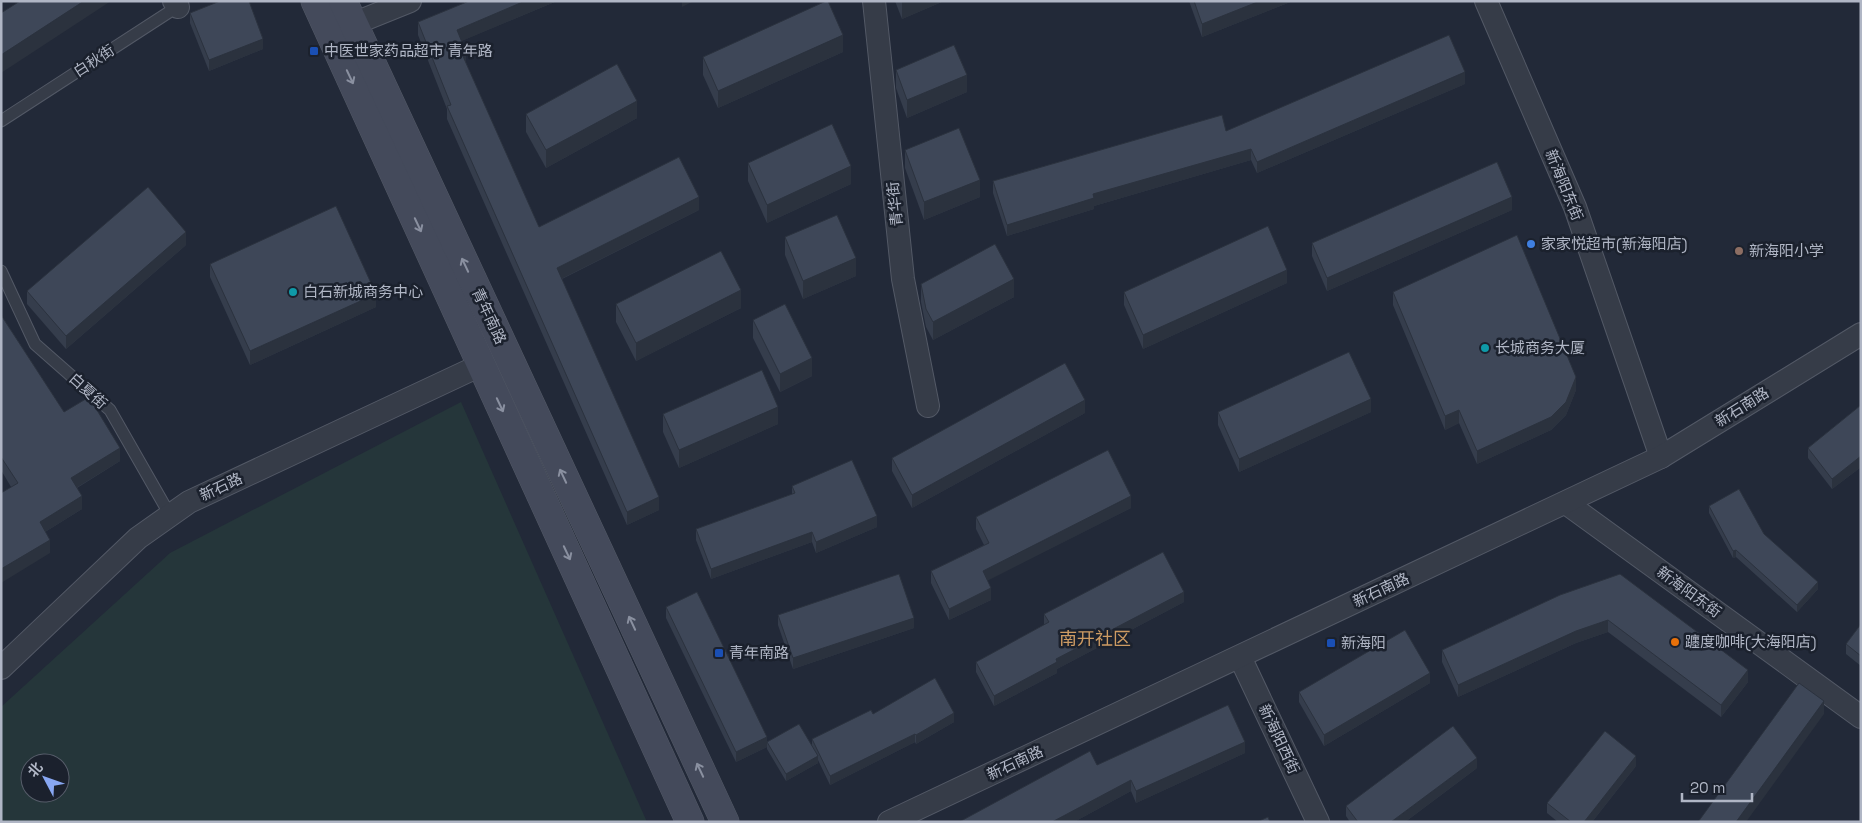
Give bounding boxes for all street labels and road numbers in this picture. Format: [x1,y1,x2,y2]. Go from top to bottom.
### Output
street label: 白秋街 [70,40,118,81]
street label: 新海阳东街 [1542,146,1587,223]
street label: 青华街 [883,181,906,227]
street label: 青年南路 [468,285,511,347]
street label: 白夏街 [65,369,111,413]
street label: 新石南路 [1711,383,1772,431]
street label: 新石路 [196,468,245,505]
street label: 新海阳东街 [1653,562,1725,621]
street label: 新石南路 [1350,568,1412,611]
street label: 新海阳西街 [1255,701,1304,777]
street label: 新石南路 [984,741,1046,784]

